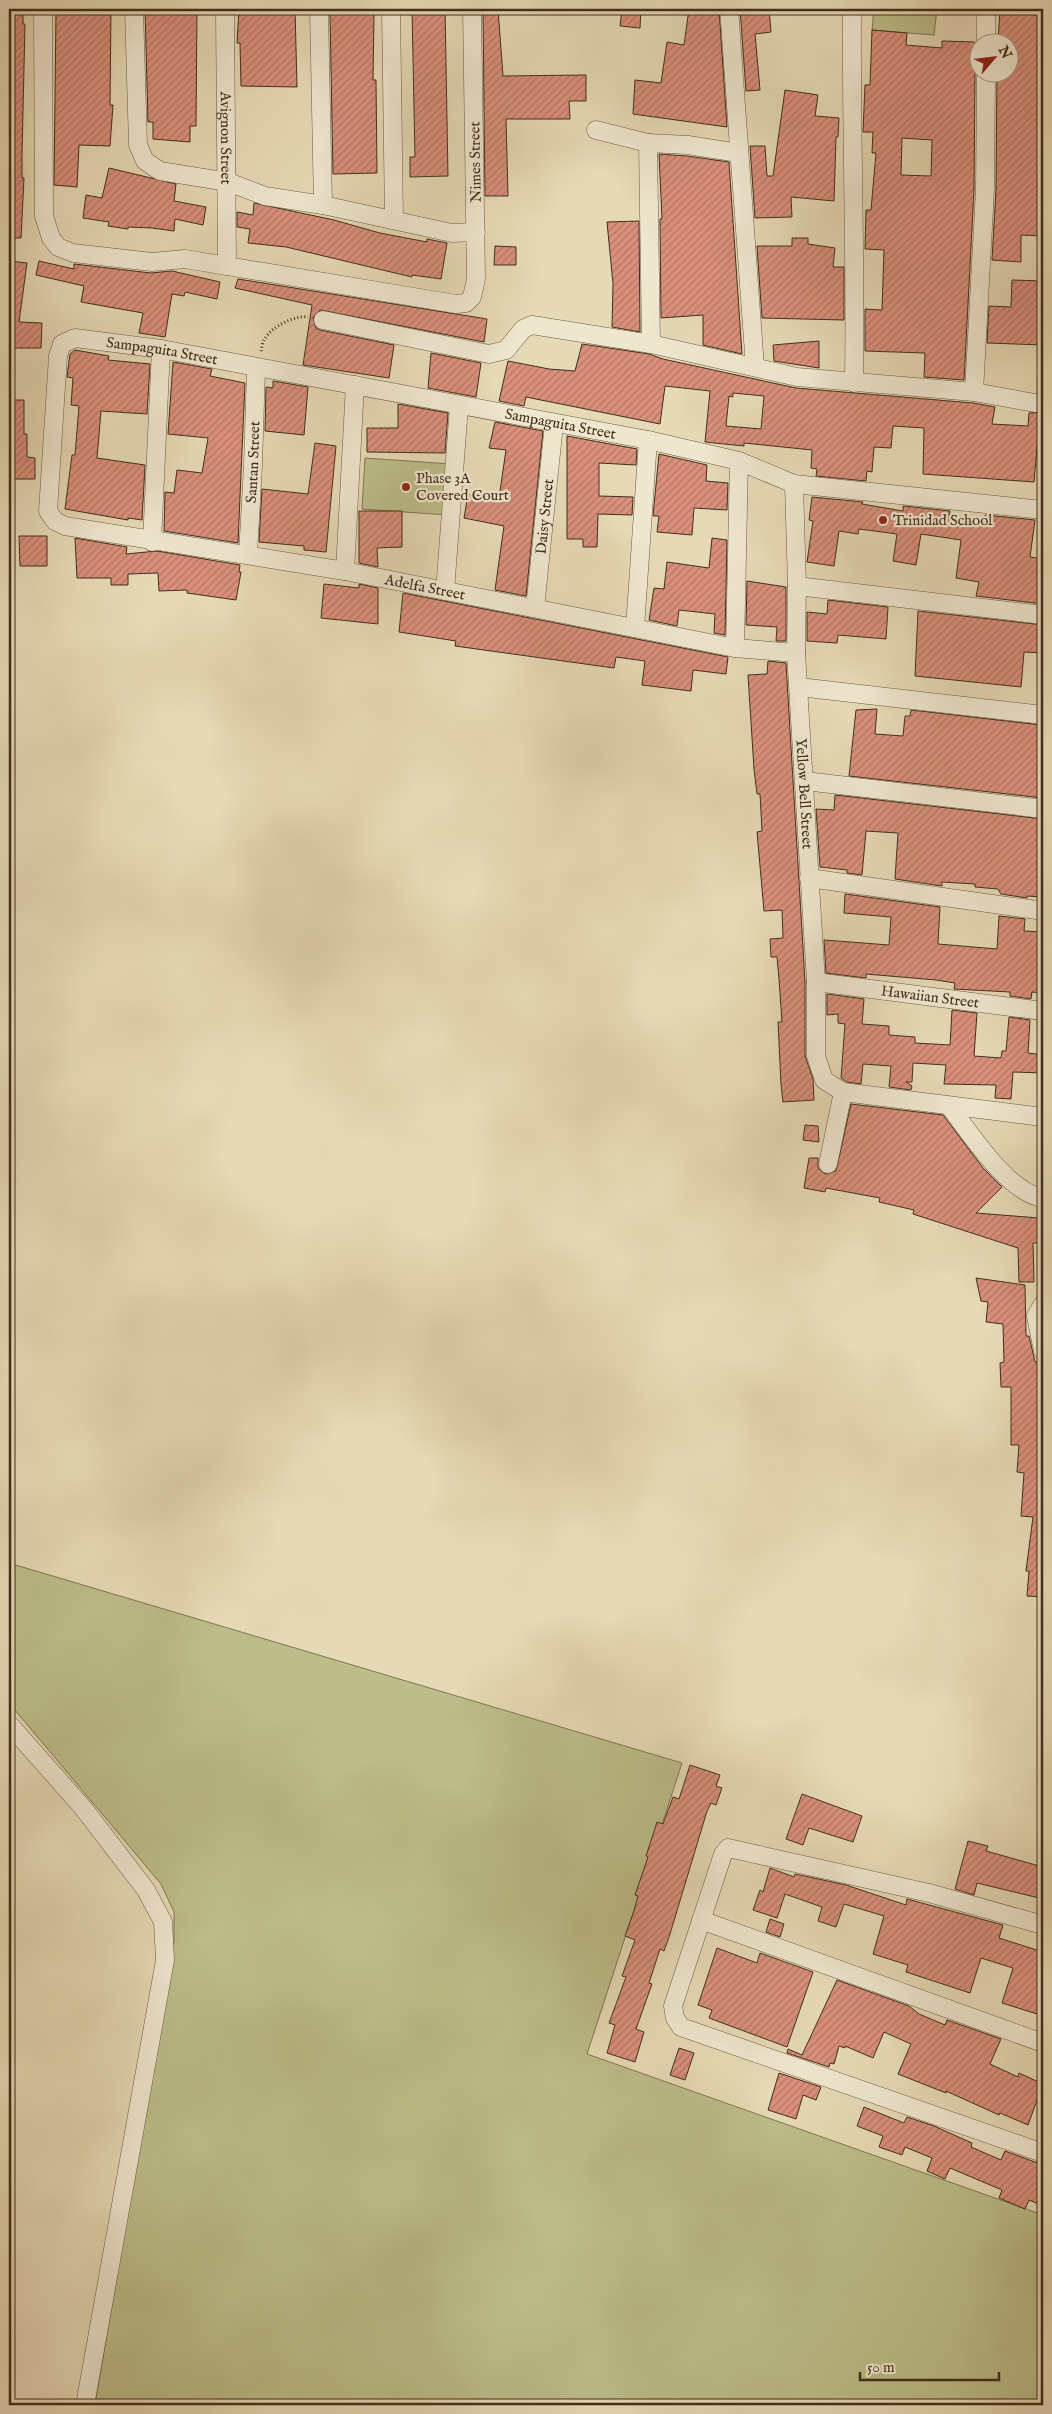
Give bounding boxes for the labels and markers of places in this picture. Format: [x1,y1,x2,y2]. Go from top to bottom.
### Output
place label: Phase 3A Covered Court [416,469,509,505]
marker: Phase 3A Covered Court [400,481,412,493]
place label: Trinidad School [893,511,993,530]
marker: Trinidad School [877,514,889,526]

